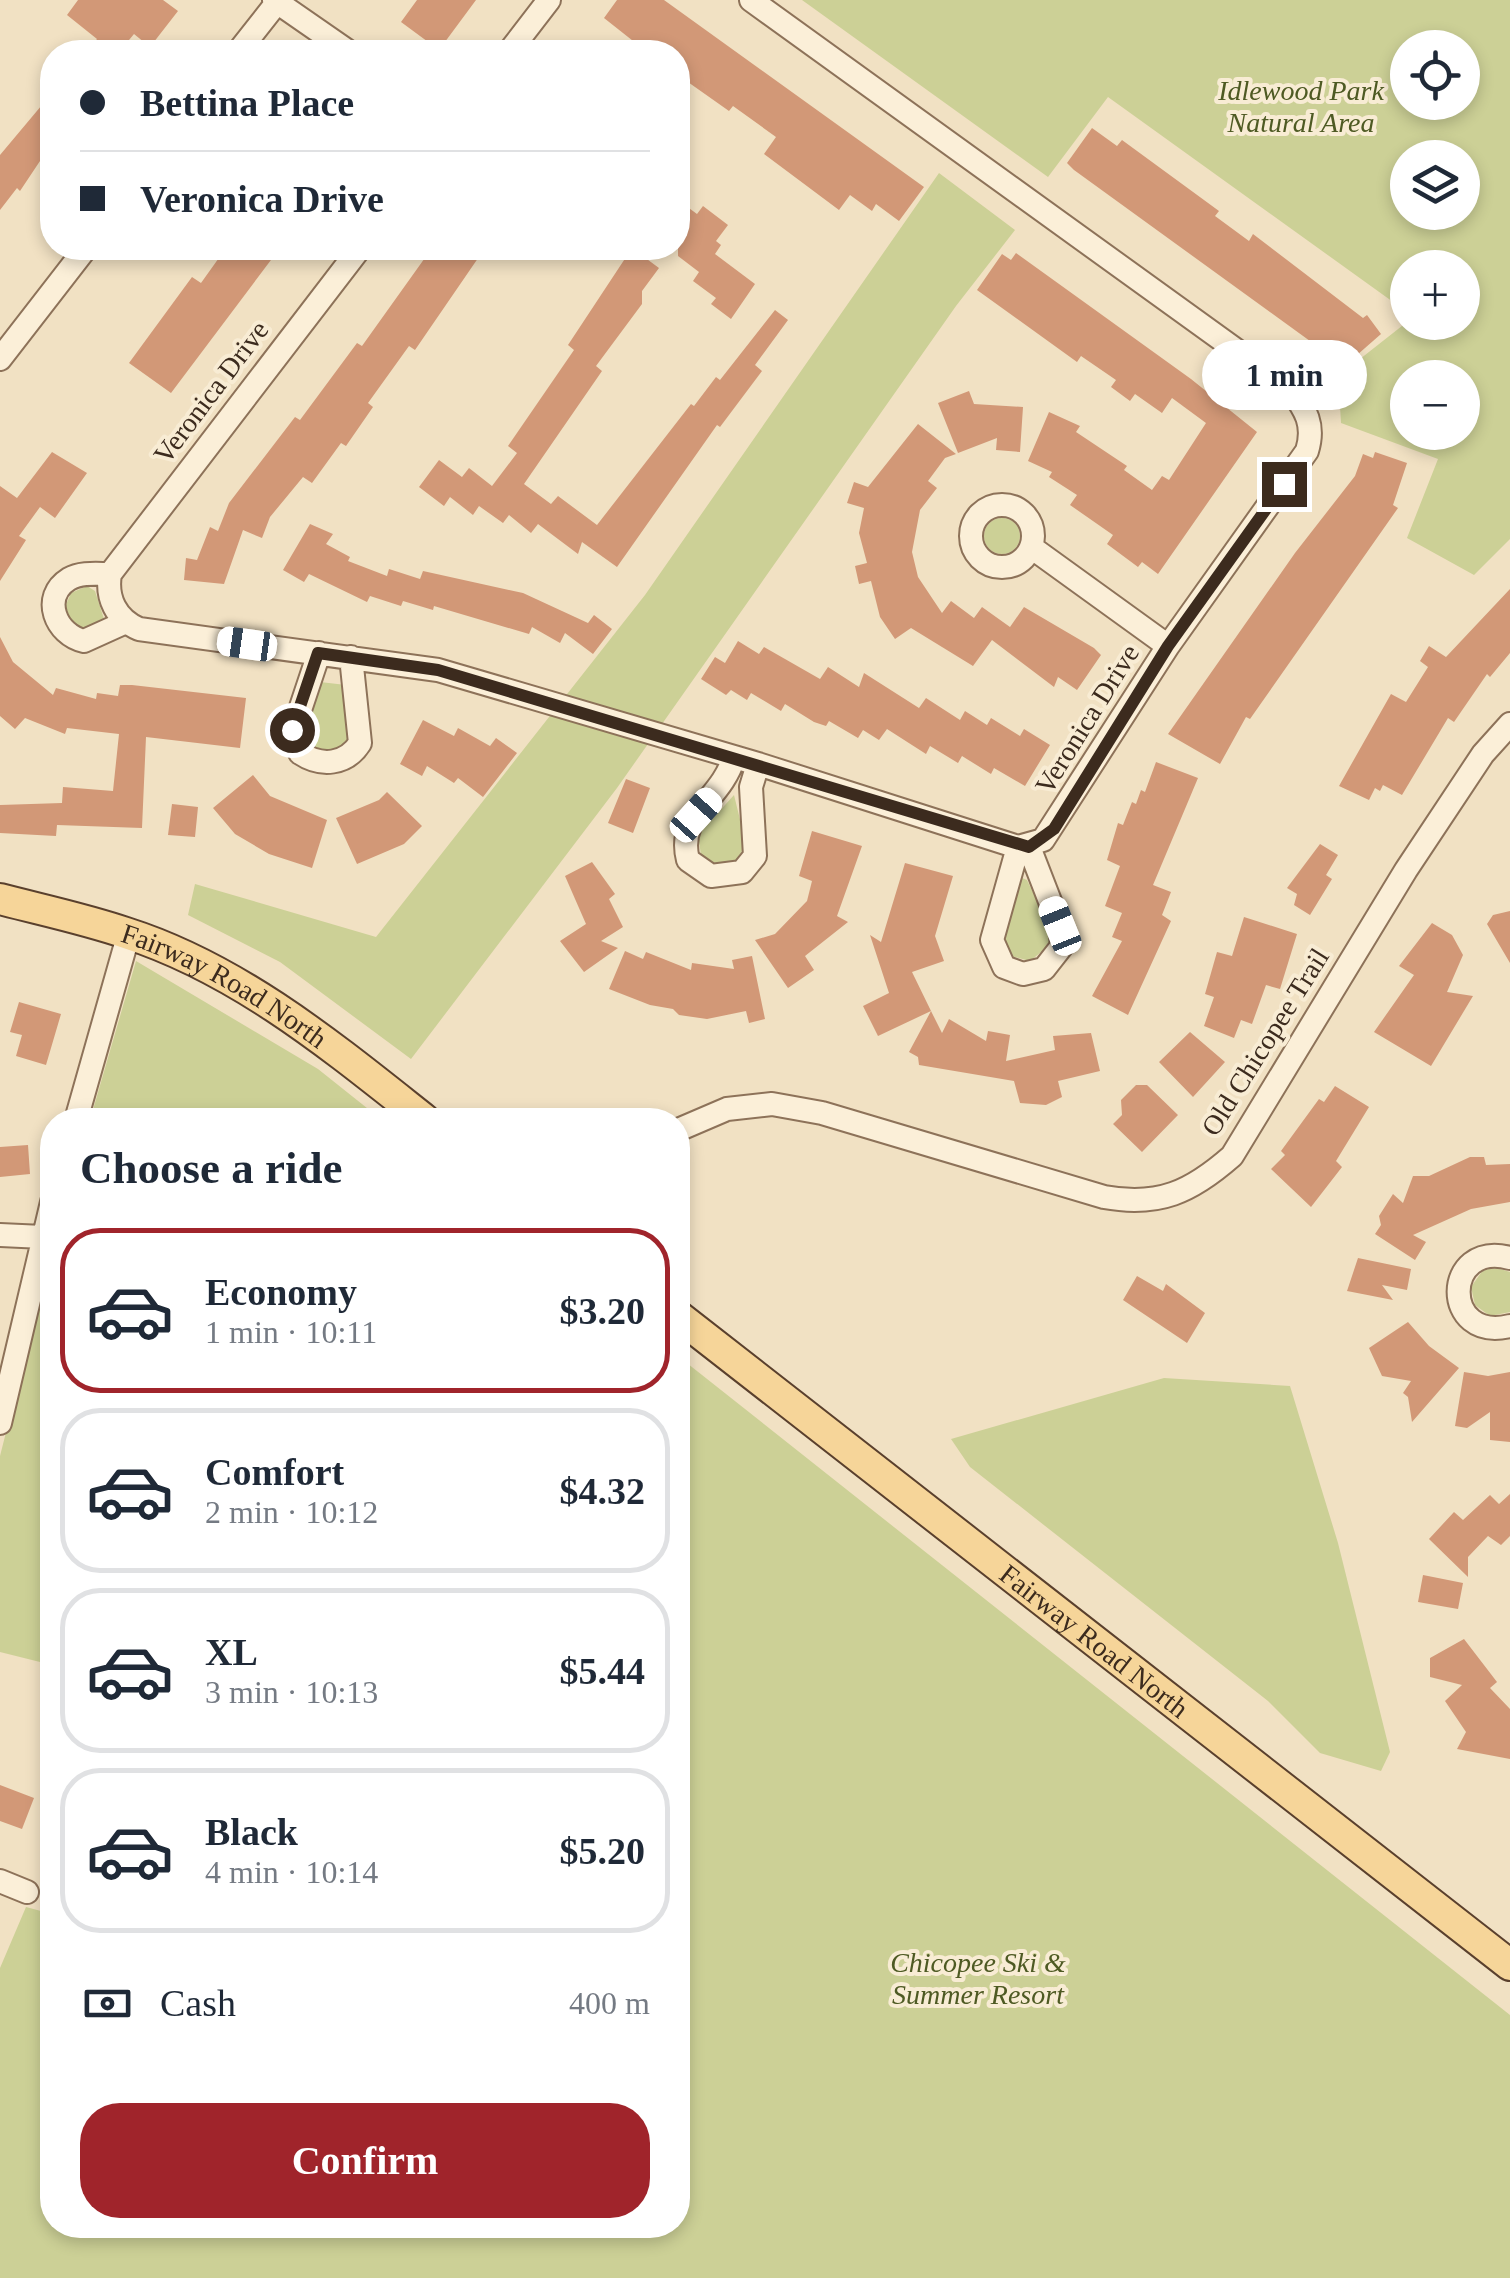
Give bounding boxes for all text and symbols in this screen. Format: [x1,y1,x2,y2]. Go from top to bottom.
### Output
map controls [1390,30,1480,450]
button: locate [1390,30,1480,120]
park label: Idlewood Park Natural Area [1217,75,1384,138]
text: Bettina Place [140,82,354,124]
button: layers [1390,140,1480,230]
text: Veronica Drive [140,178,384,220]
button: + [1390,250,1480,340]
street label: Veronica Drive [147,315,275,469]
callout: 1 min [1202,339,1366,409]
text: 1 min [1246,357,1323,393]
button: − [1390,360,1480,450]
route end [1262,462,1307,507]
car [215,625,279,663]
street label: Veronica Drive [1029,639,1145,799]
route start [270,708,315,753]
car [665,783,727,847]
car [1035,893,1085,959]
street label: Fairway Road North [118,917,333,1054]
street label: Old Chicopee Trail [1195,943,1335,1141]
text: Choose a ride [80,1143,343,1193]
icon: car [85,1266,175,1356]
text: Economy [205,1271,357,1313]
text: $3.20 [560,1290,645,1332]
text: 1 min · 10:11 [205,1314,377,1350]
icon: car [85,1446,175,1536]
text: Comfort [205,1451,344,1493]
text: $4.32 [560,1470,645,1512]
text: 2 min · 10:12 [205,1494,378,1530]
street label: Fairway Road North [994,1558,1195,1724]
icon: car [85,1626,175,1716]
text: XL [205,1631,258,1673]
text: $5.44 [560,1650,645,1692]
text: 3 min · 10:13 [205,1674,378,1710]
icon: car [85,1806,175,1896]
text: Black [205,1811,298,1853]
text: $5.20 [560,1830,645,1872]
text: 4 min · 10:14 [205,1854,378,1890]
park label: Chicopee Ski & Summer Resort [890,1947,1066,2010]
icon: cash [80,1976,135,2031]
text: Cash [160,1982,236,2024]
text: 400 m [569,1985,650,2021]
button: Confirm [80,2103,650,2218]

